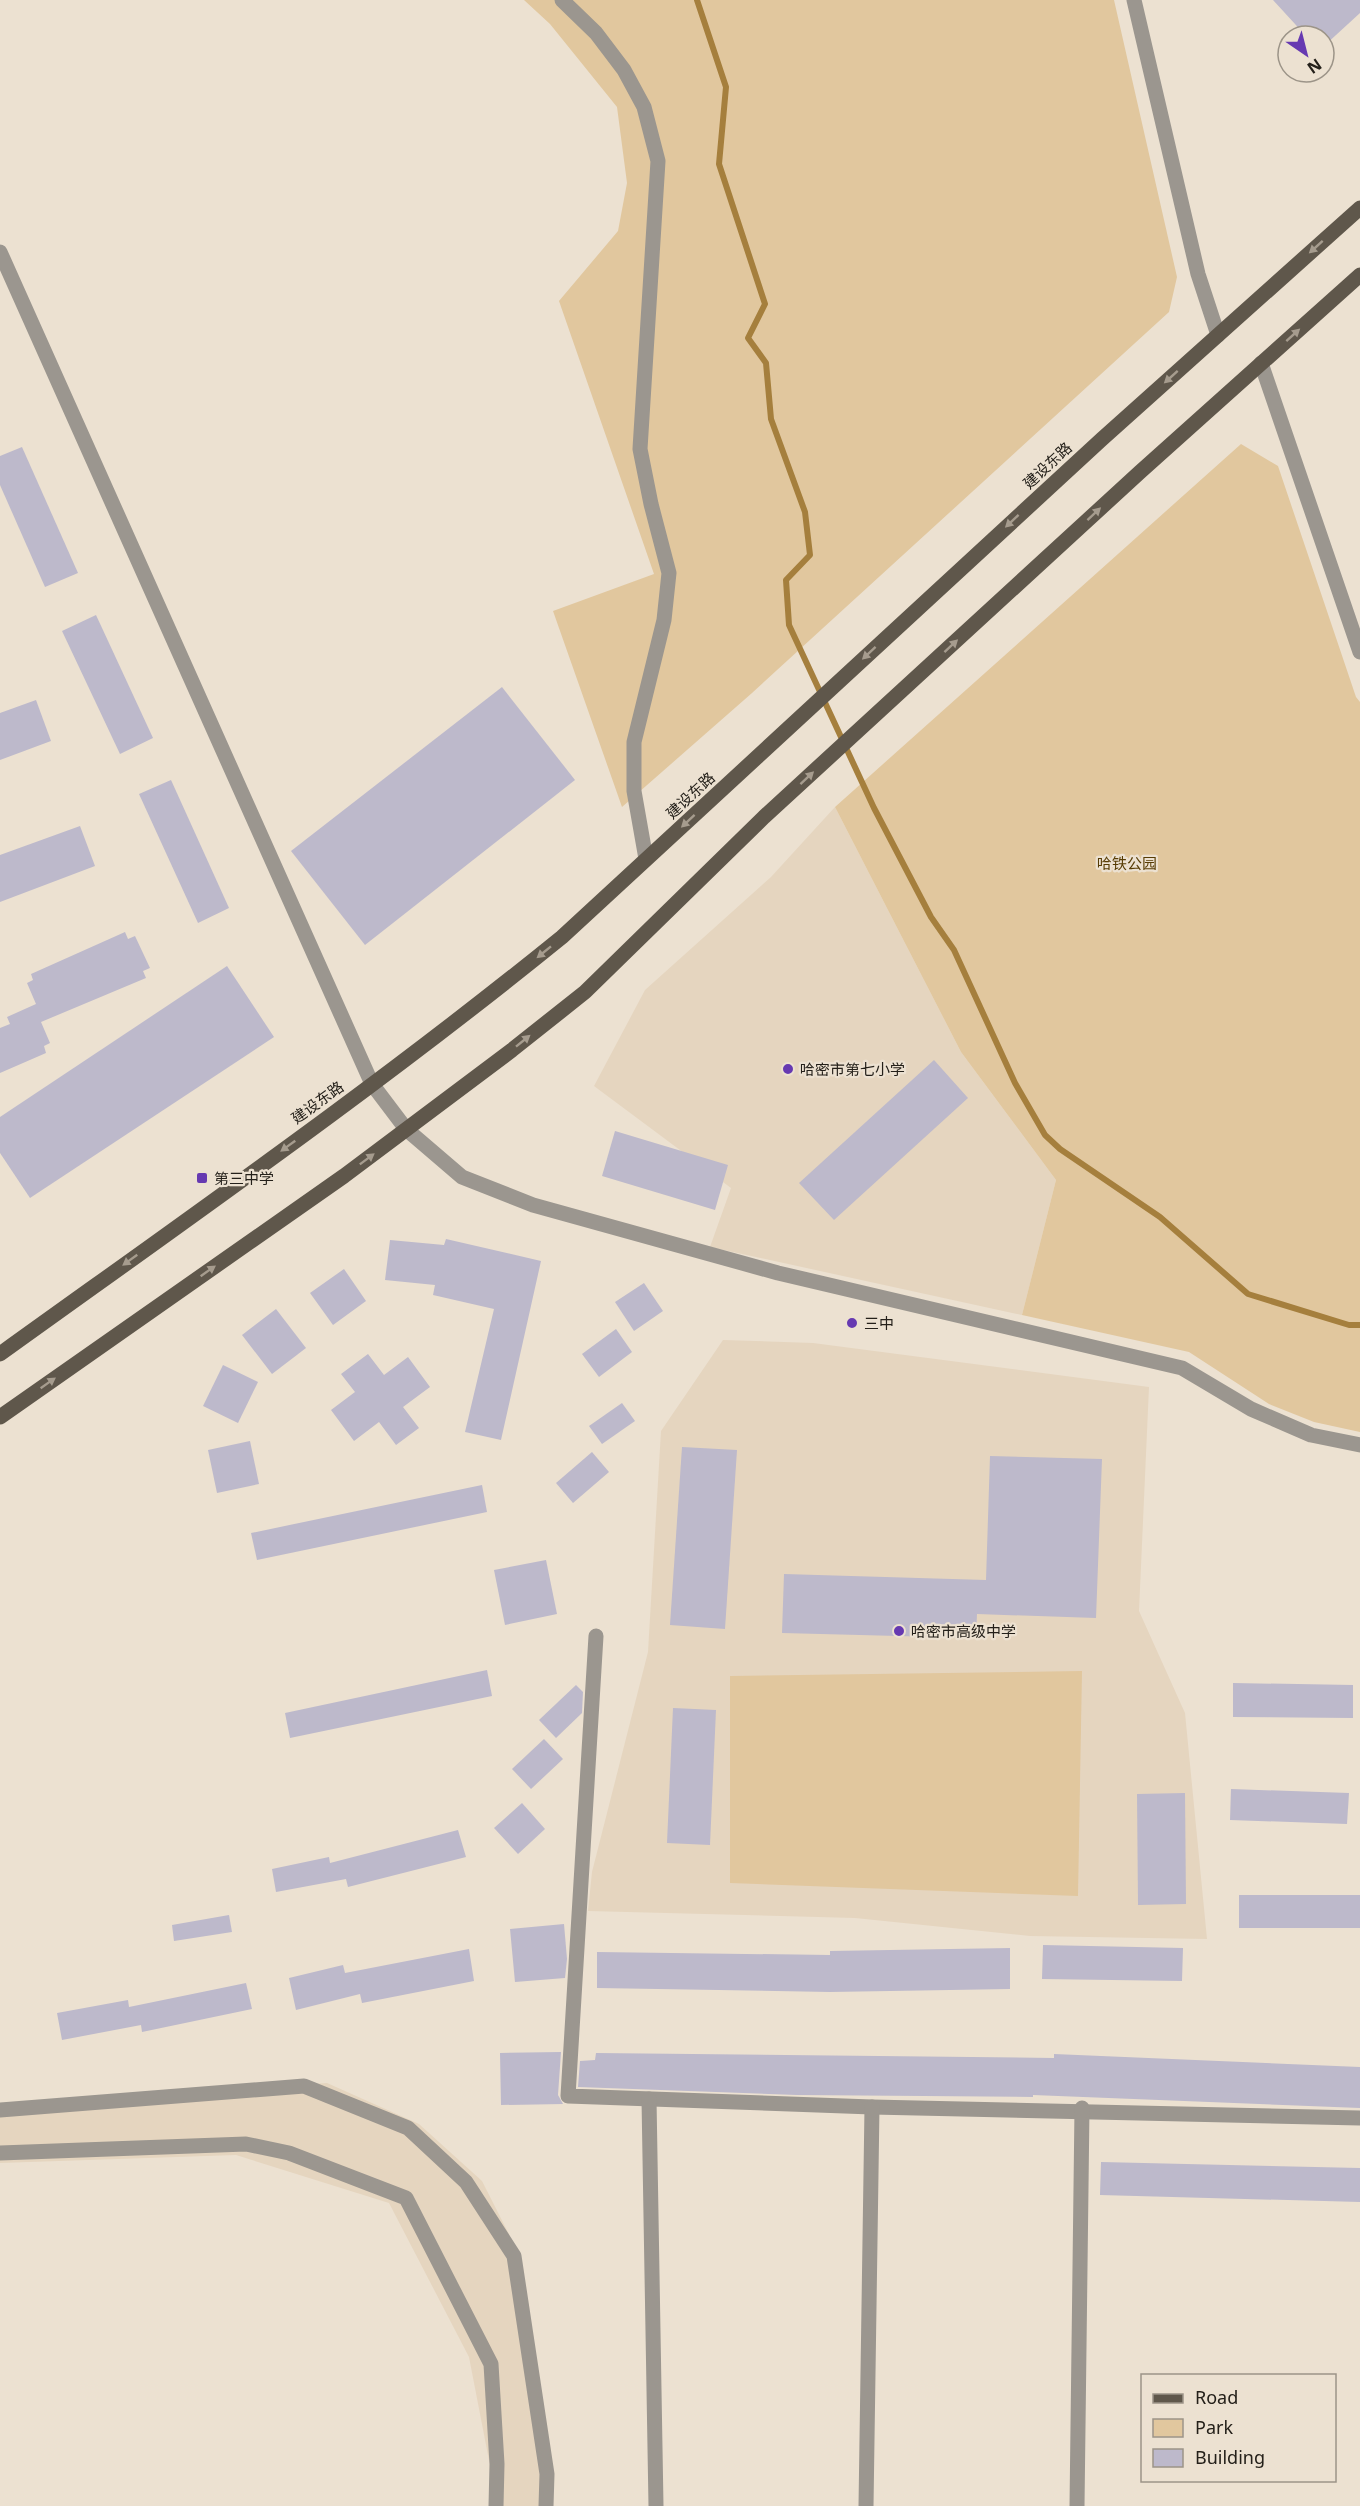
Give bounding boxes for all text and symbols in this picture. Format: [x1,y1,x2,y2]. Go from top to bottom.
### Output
north arrow [1276,24,1336,84]
text: N [1303,54,1326,79]
one-way arrow [1309,240,1324,254]
one-way arrow [1285,329,1300,342]
one-way arrow [1164,370,1179,383]
street label: 建设东路 [1018,437,1076,493]
one-way arrow [1087,507,1102,521]
one-way arrow [1005,514,1020,528]
one-way arrow [943,639,958,653]
one-way arrow [862,646,876,660]
street label: 建设东路 [661,767,719,823]
one-way arrow [799,772,814,785]
one-way arrow [681,813,695,827]
park label: 哈铁公园 [1097,853,1157,873]
one-way arrow [536,945,552,958]
one-way arrow [515,1036,530,1048]
place label: 哈密市第七小学 [800,1059,905,1079]
marker: 哈密市第七小学 [781,1062,795,1076]
street label: 建设东路 [287,1076,347,1128]
one-way arrow [281,1139,296,1151]
one-way arrow [359,1153,375,1165]
place label: 第三中学 [214,1168,274,1188]
marker: 第三中学 [195,1171,209,1185]
one-way arrow [123,1254,139,1266]
one-way arrow [199,1265,215,1277]
place label: 三中 [864,1313,894,1333]
marker: 三中 [845,1316,859,1330]
one-way arrow [40,1378,56,1389]
place label: 哈密市高级中学 [911,1621,1016,1641]
marker: 哈密市高级中学 [892,1624,906,1638]
legend [1141,2374,1336,2482]
text: Road [1195,2385,1238,2409]
text: Park [1195,2415,1233,2439]
text: Building [1195,2445,1265,2469]

